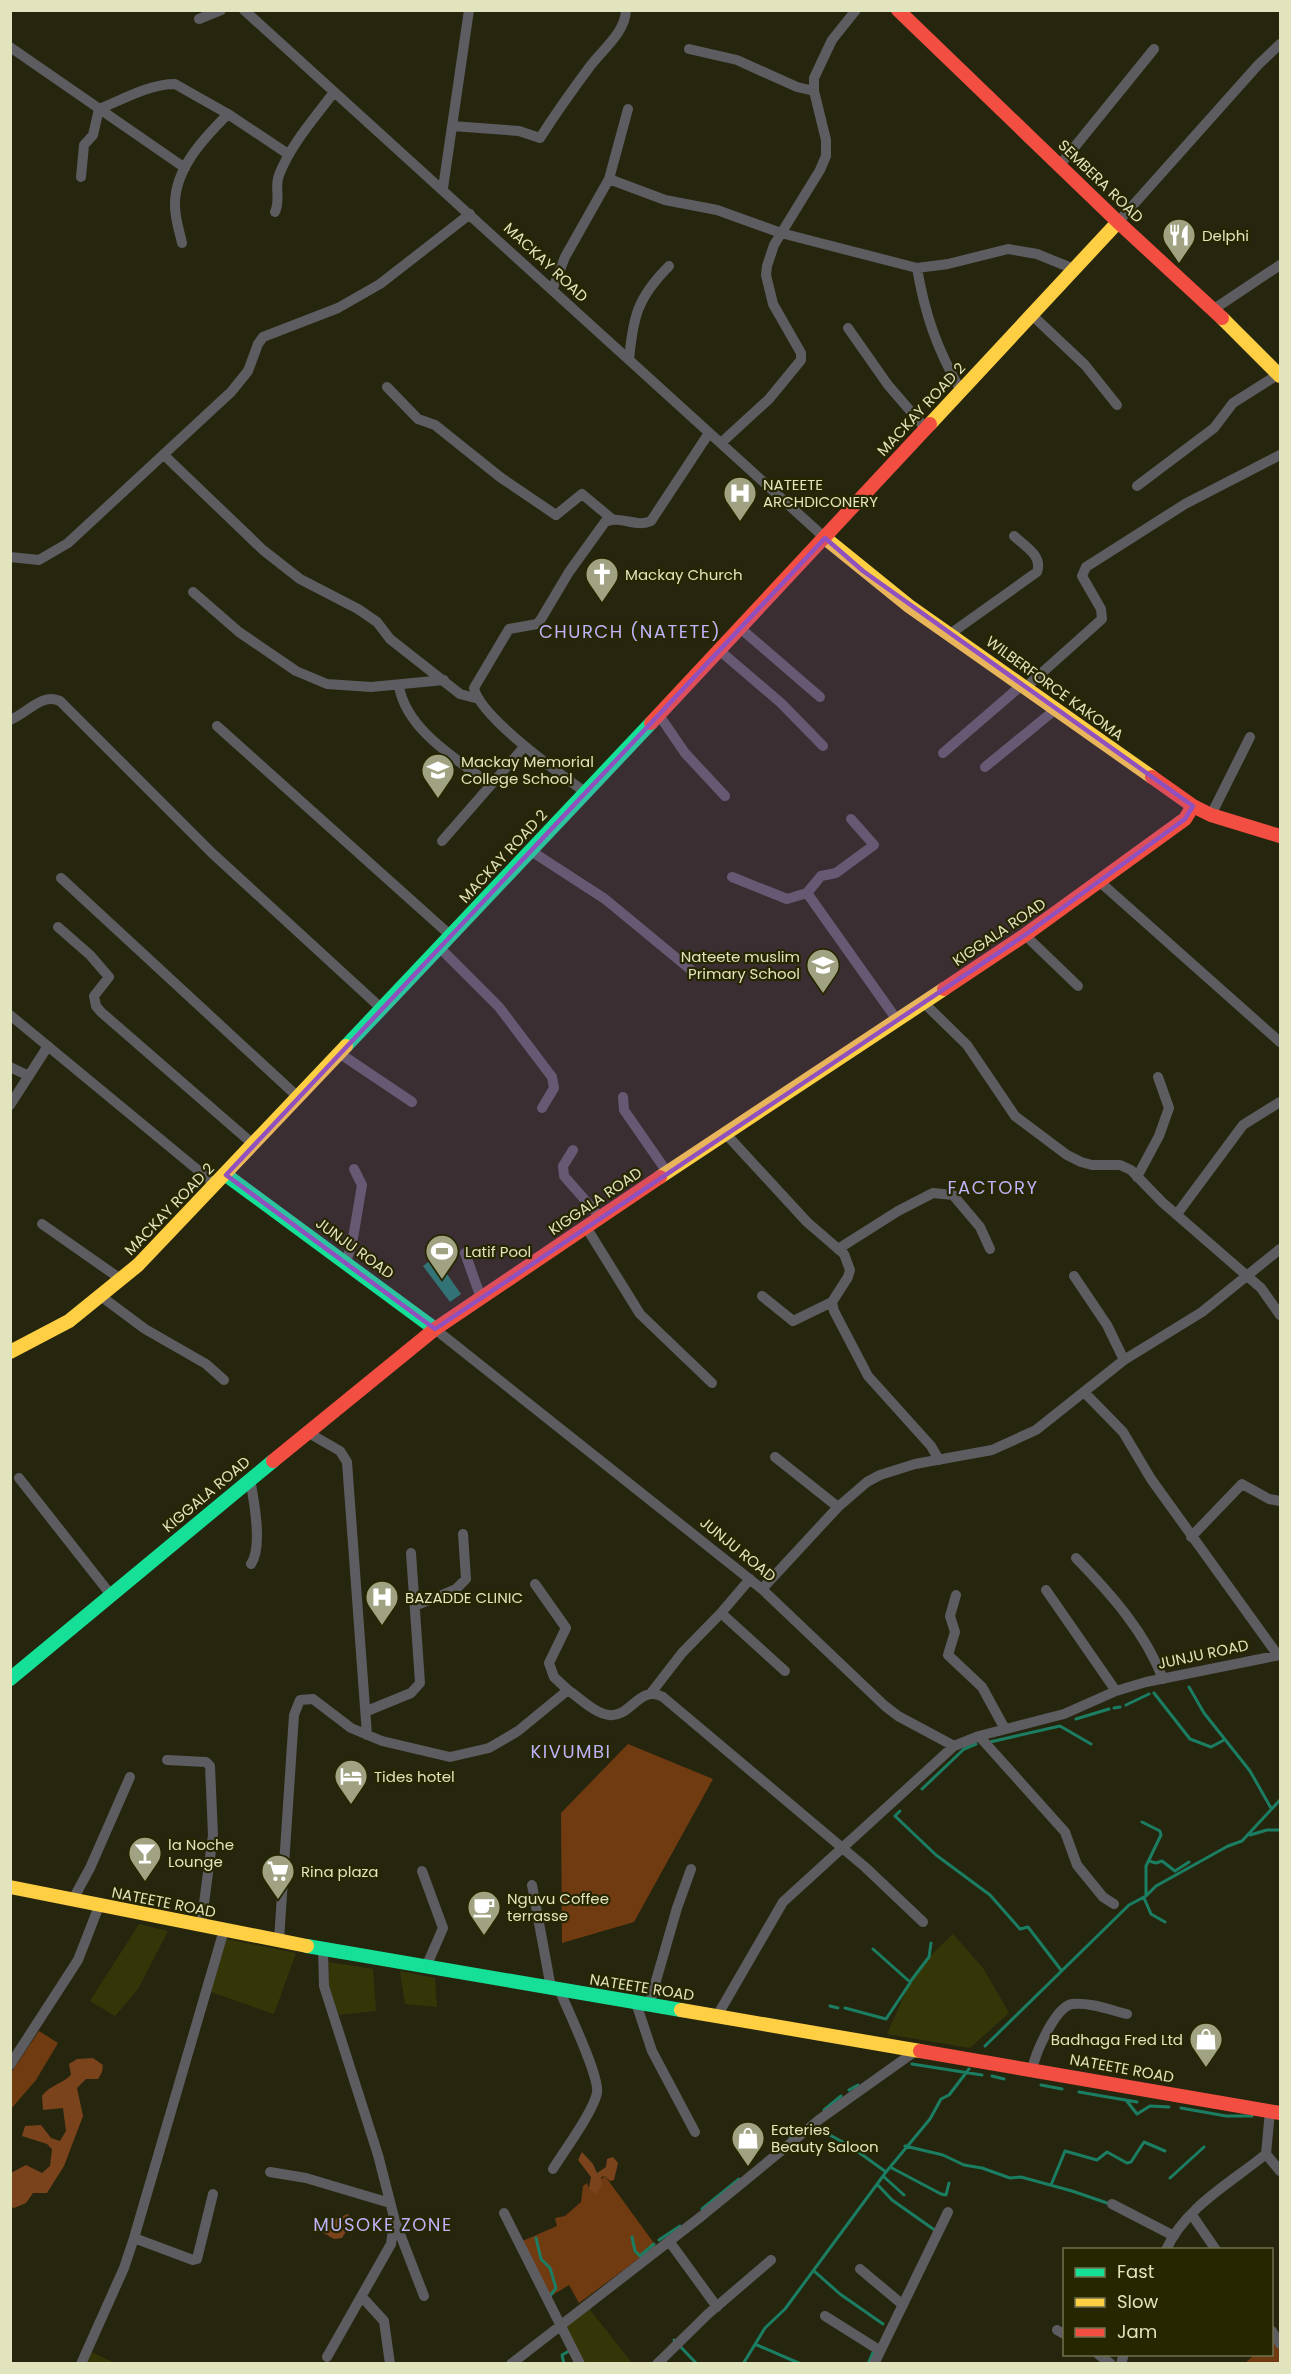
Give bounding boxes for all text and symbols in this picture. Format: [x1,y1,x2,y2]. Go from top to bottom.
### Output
street label: SEMBERA ROAD [1054,135,1148,227]
street label: MACKAY ROAD [499,217,593,307]
restaurant icon: Delphi [1161,217,1197,264]
place label: Delphi [1202,225,1249,246]
street label: MACKAY ROAD 2 [872,358,970,460]
place label: NATEETE ARCHDICONERY [763,474,878,512]
hospital icon: NATEETE ARCHDICONERY [722,475,758,522]
church icon: Mackay Church [584,556,620,603]
place label: Mackay Church [625,564,743,585]
district label: CHURCH (NATETE) [539,619,721,644]
street label: WILBERFORCE KAKOMA [982,631,1128,745]
place label: Mackay Memorial College School [461,751,594,789]
school or university icon: Mackay Memorial College School [420,752,456,799]
street label: MACKAY ROAD 2 [454,805,552,907]
street label: KIGGALA ROAD [948,893,1050,971]
place label: Nateete muslim Primary School [681,946,800,984]
school or university icon: Nateete muslim Primary School [805,947,841,994]
street label: MACKAY ROAD 2 [120,1158,218,1260]
street label: KIGGALA ROAD [544,1162,646,1240]
district label: FACTORY [948,1175,1038,1200]
street label: JUNJU ROAD [311,1212,399,1284]
sports icon: Latif Pool [424,1233,460,1280]
place label: Latif Pool [465,1241,531,1262]
street label: KIGGALA ROAD [158,1451,254,1537]
street label: JUNJU ROAD [696,1512,780,1586]
hospital icon: BAZADDE CLINIC [364,1579,400,1626]
place label: BAZADDE CLINIC [405,1587,523,1608]
street label: JUNJU ROAD [1156,1634,1250,1674]
district label: KIVUMBI [531,1739,612,1764]
hotel icon: Tides hotel [333,1758,369,1805]
place label: Tides hotel [374,1766,455,1787]
place label: la Noche Lounge [168,1834,234,1872]
bar icon: la Noche Lounge [127,1835,163,1882]
supermarket icon: Rina plaza [260,1853,296,1900]
place label: Rina plaza [301,1861,379,1882]
street label: NATEETE ROAD [110,1882,218,1922]
place label: Nguvu Coffee terrasse [507,1888,609,1926]
cafe icon: Nguvu Coffee terrasse [466,1889,502,1936]
street label: NATEETE ROAD [588,1968,696,2006]
shop icon: Badhaga Fred Ltd [1188,2021,1224,2068]
place label: Badhaga Fred Ltd [1051,2029,1183,2050]
street label: NATEETE ROAD [1068,2048,1176,2088]
place label: Eateries Beauty Saloon [771,2119,879,2157]
shop icon: Eateries Beauty Saloon [730,2120,766,2167]
district label: MUSOKE ZONE [313,2212,453,2237]
legend [1063,2248,1273,2356]
text: Fast [1117,2259,1154,2284]
text: Slow [1117,2289,1159,2314]
text: Jam [1117,2319,1157,2344]

